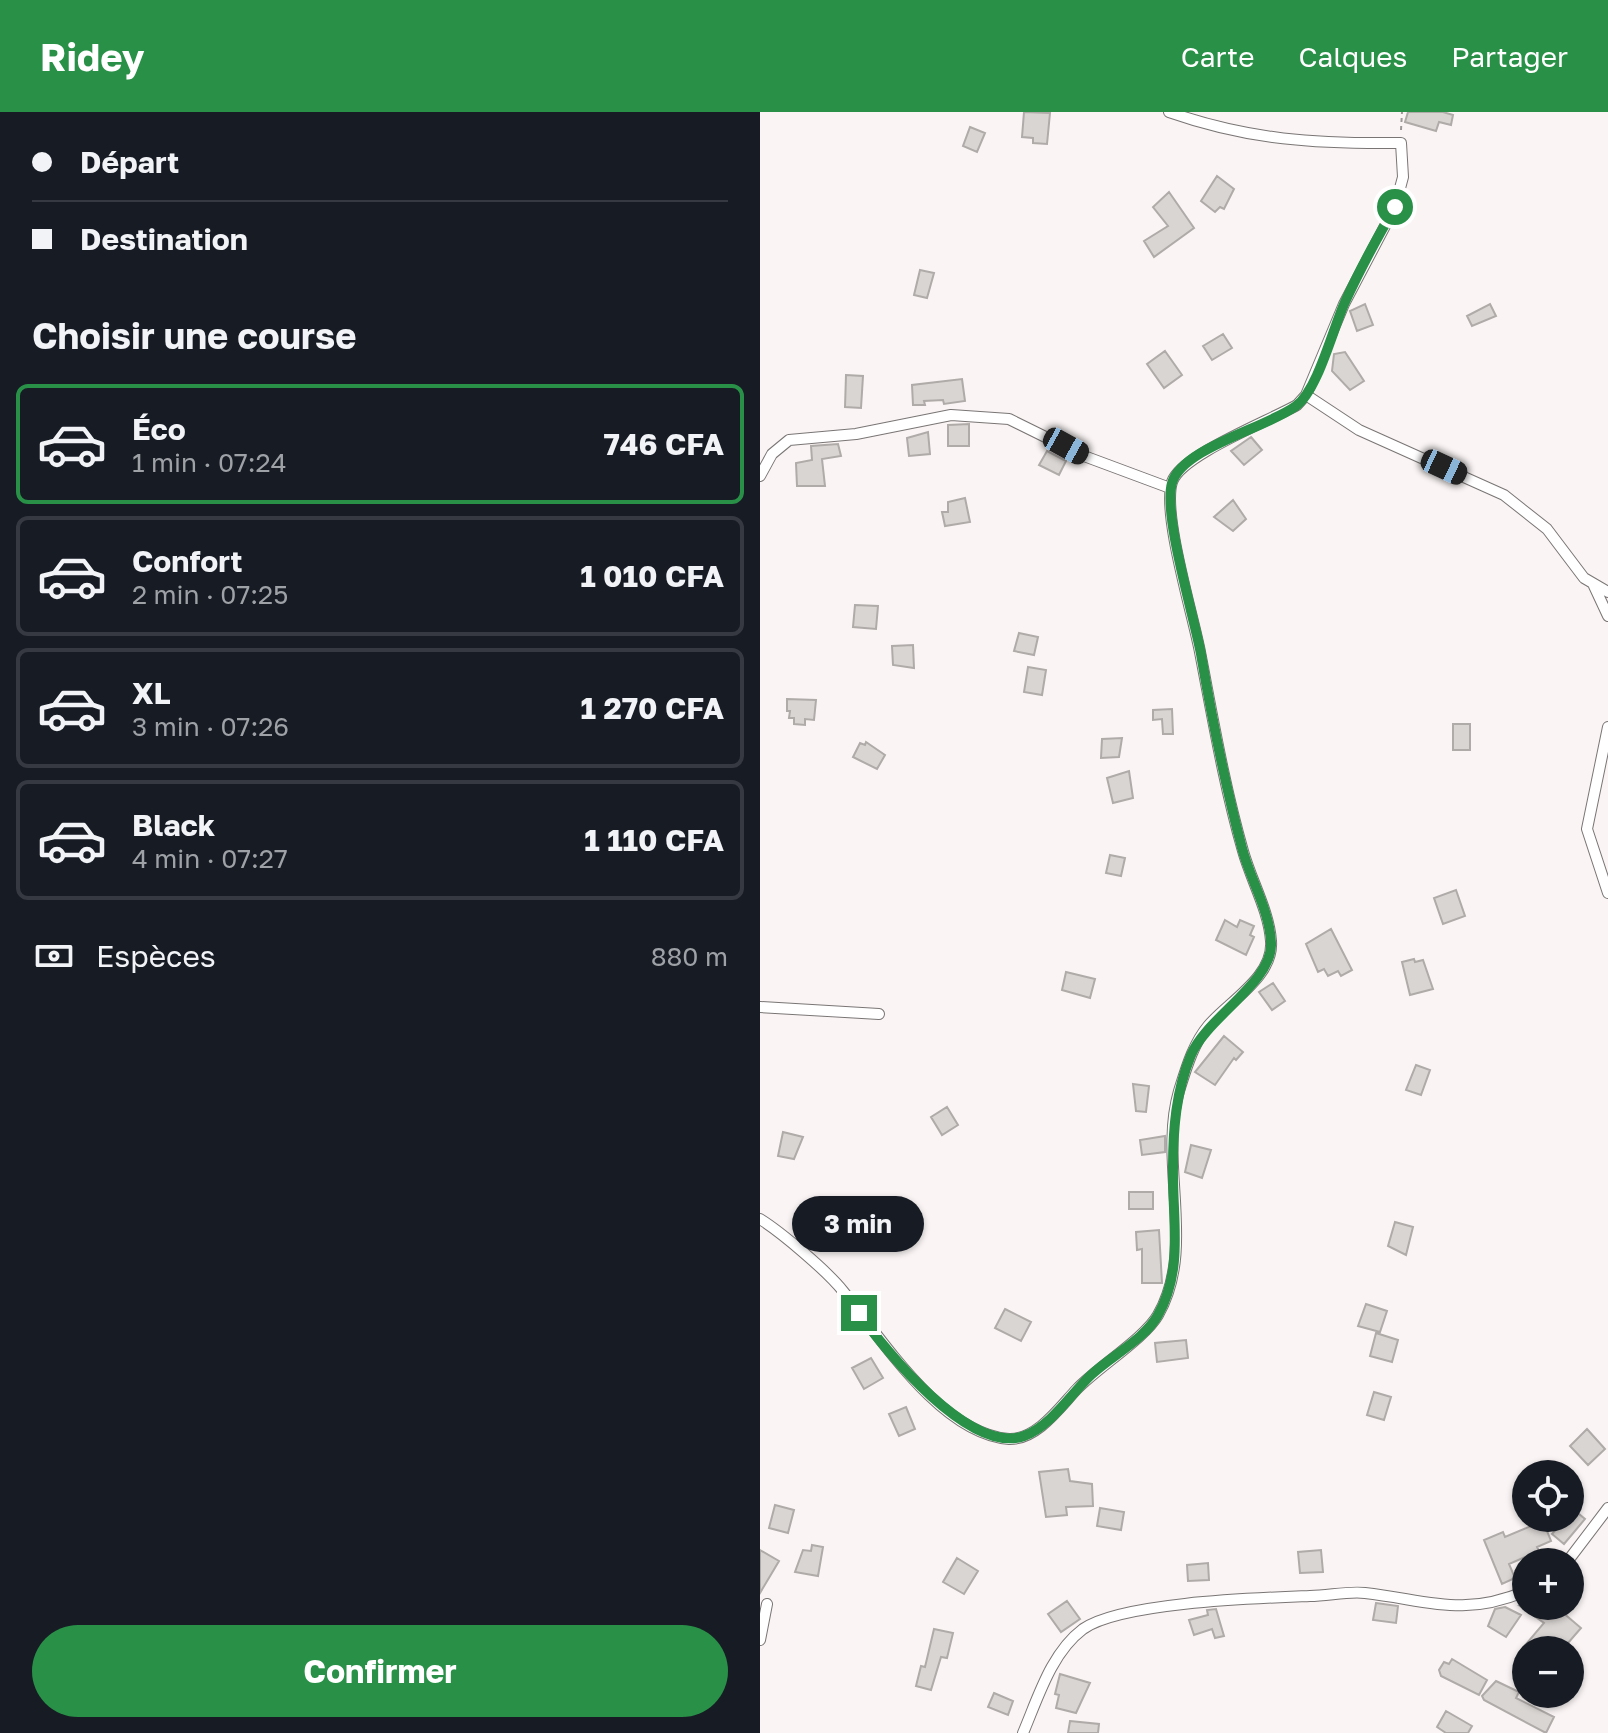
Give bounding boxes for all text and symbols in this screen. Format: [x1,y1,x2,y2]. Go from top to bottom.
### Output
text: Ridey [40,34,145,79]
text: Carte [1181,40,1254,73]
text: Calques [1298,40,1407,73]
text: Partager [1451,40,1568,73]
text: Départ [80,144,179,180]
route start [1377,189,1413,225]
text: Destination [80,221,248,257]
text: Choisir une course [32,314,356,357]
icon: car [36,408,108,480]
text: Éco [132,411,186,447]
car [1039,424,1093,468]
text: 746 CFA [603,426,724,462]
car [1417,446,1471,488]
text: 1 min · 07:24 [132,447,287,478]
icon: car [36,540,108,612]
text: Confort [132,543,243,579]
text: 1 010 CFA [580,558,724,594]
text: 2 min · 07:25 [132,579,288,610]
icon: car [36,672,108,744]
text: XL [132,675,171,711]
text: 1 270 CFA [580,690,724,726]
text: 3 min · 07:26 [132,711,289,742]
icon: car [36,804,108,876]
text: Black [132,807,215,843]
text: 1 110 CFA [584,822,724,858]
text: 4 min · 07:27 [132,843,288,874]
icon: cash [32,934,76,978]
text: Espèces [96,938,216,974]
text: 880 m [651,941,728,972]
callout: 3 min [793,1197,925,1253]
text: 3 min [824,1208,892,1239]
route end [841,1295,877,1331]
map controls [1512,1460,1584,1708]
button: locate [1512,1460,1584,1532]
button: + [1512,1548,1584,1620]
button: Confirmer [32,1625,728,1717]
button: − [1512,1636,1584,1708]

